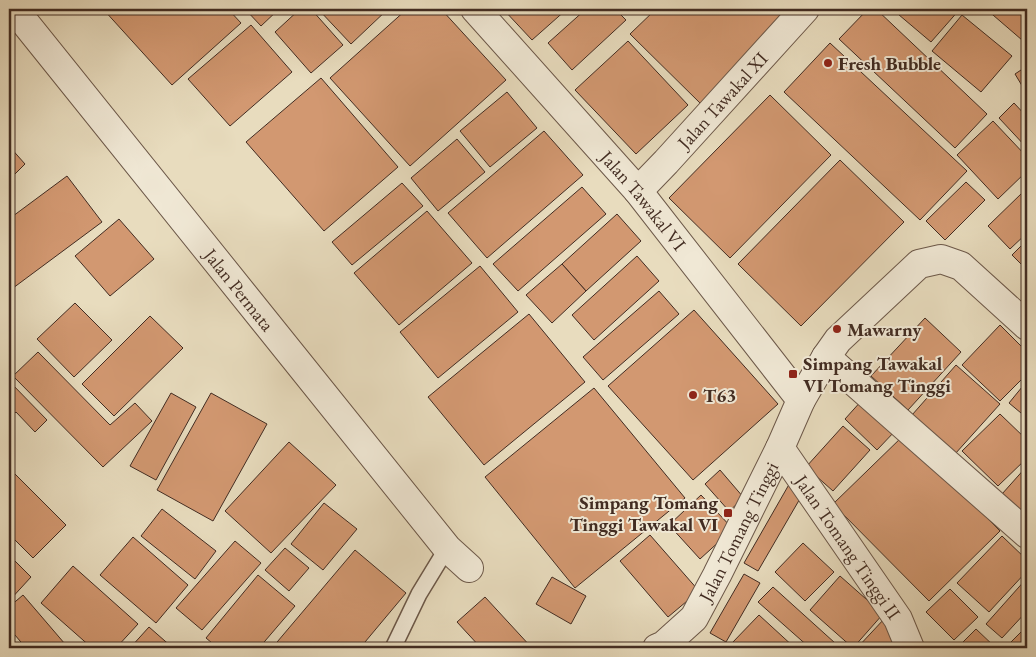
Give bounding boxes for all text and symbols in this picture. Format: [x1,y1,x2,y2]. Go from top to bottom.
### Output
street label: Jalan Tawakal XI [670,46,773,156]
place label: Fresh Bubble [838,51,941,76]
marker: Fresh Bubble [822,57,834,69]
street label: Jalan Tawakal VI [594,143,692,256]
street label: Jalan Permata [197,242,281,337]
place label: Mawarny [847,317,922,342]
marker: Mawarny [831,323,843,335]
place label: Simpang Tawakal VI Tomang Tinggi [803,351,951,398]
marker: Simpang Tawakal VI Tomang Tinggi [787,368,799,380]
place label: T63 [703,383,736,408]
marker: T63 [687,389,699,401]
street label: Jalan Tomang Tinggi [692,457,784,608]
street label: Jalan Tomang Tinggi II [788,468,907,624]
place label: Simpang Tomang Tinggi Tawakal VI [570,490,718,537]
marker: Simpang Tomang Tinggi Tawakal VI [722,507,734,519]

